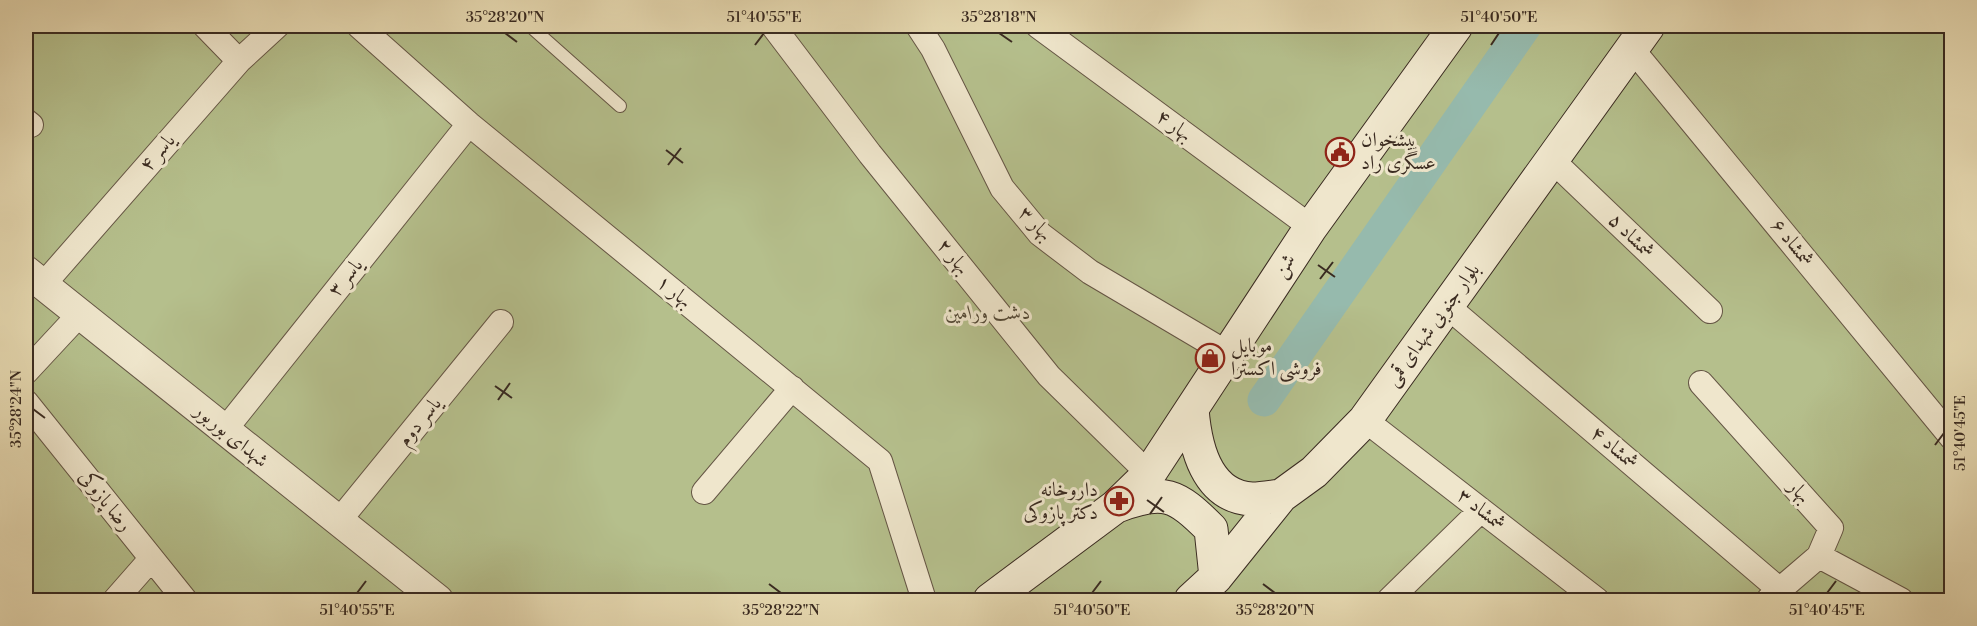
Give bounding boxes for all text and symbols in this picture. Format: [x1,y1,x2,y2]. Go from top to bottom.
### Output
text: 35°28'20"N [466,8,544,27]
text: 51°40'55"E [726,8,802,27]
text: 35°28'18"N [961,8,1037,27]
text: 51°40'50"E [1461,8,1537,27]
street label: بهار ۴ [1151,104,1197,148]
street label: یاسر ۴ [135,128,182,177]
place label: پیشخوان عسگری راد [1361,128,1436,176]
public building icon: پیشخوان عسگری راد [1324,136,1356,168]
street label: بهار ۳ [1012,201,1058,247]
street label: شمشاد ۵ [1603,208,1659,264]
street label: شمشاد ۶ [1765,214,1819,272]
street label: بهار ۲ [931,234,975,280]
street label: شن [1268,249,1302,283]
street label: یاسر ۳ [323,253,370,302]
street label: بلوار جنوبی شهدای قمی [1380,259,1487,392]
street label: بهار ۱ [651,270,697,314]
park label: دشت ورامین [945,301,1031,326]
place label: موبایل فروشی اکسترا [1231,334,1322,383]
shop icon: موبایل فروشی اکسترا [1194,342,1226,374]
text: 35°28'24"N [7,370,26,448]
street label: یاسر دوم [393,391,451,454]
text: 51°40'45"E [1951,395,1970,471]
street label: شهدای بوربور [187,397,273,473]
street label: شمشاد ۴ [1585,421,1643,475]
street label: رضا پازوکی [72,465,138,537]
street label: بهار [1781,474,1816,509]
place label: داروخانه دکتر پازوکی [1024,478,1098,527]
street label: شمشاد ۳ [1452,483,1510,537]
pharmacy icon: داروخانه دکتر پازوکی [1103,485,1135,517]
text: 51°40'55"E [319,601,395,620]
text: 35°28'22"N [742,601,820,620]
text: 51°40'50"E [1054,601,1130,620]
text: 35°28'20"N [1236,601,1314,620]
text: 51°40'45"E [1789,601,1865,620]

